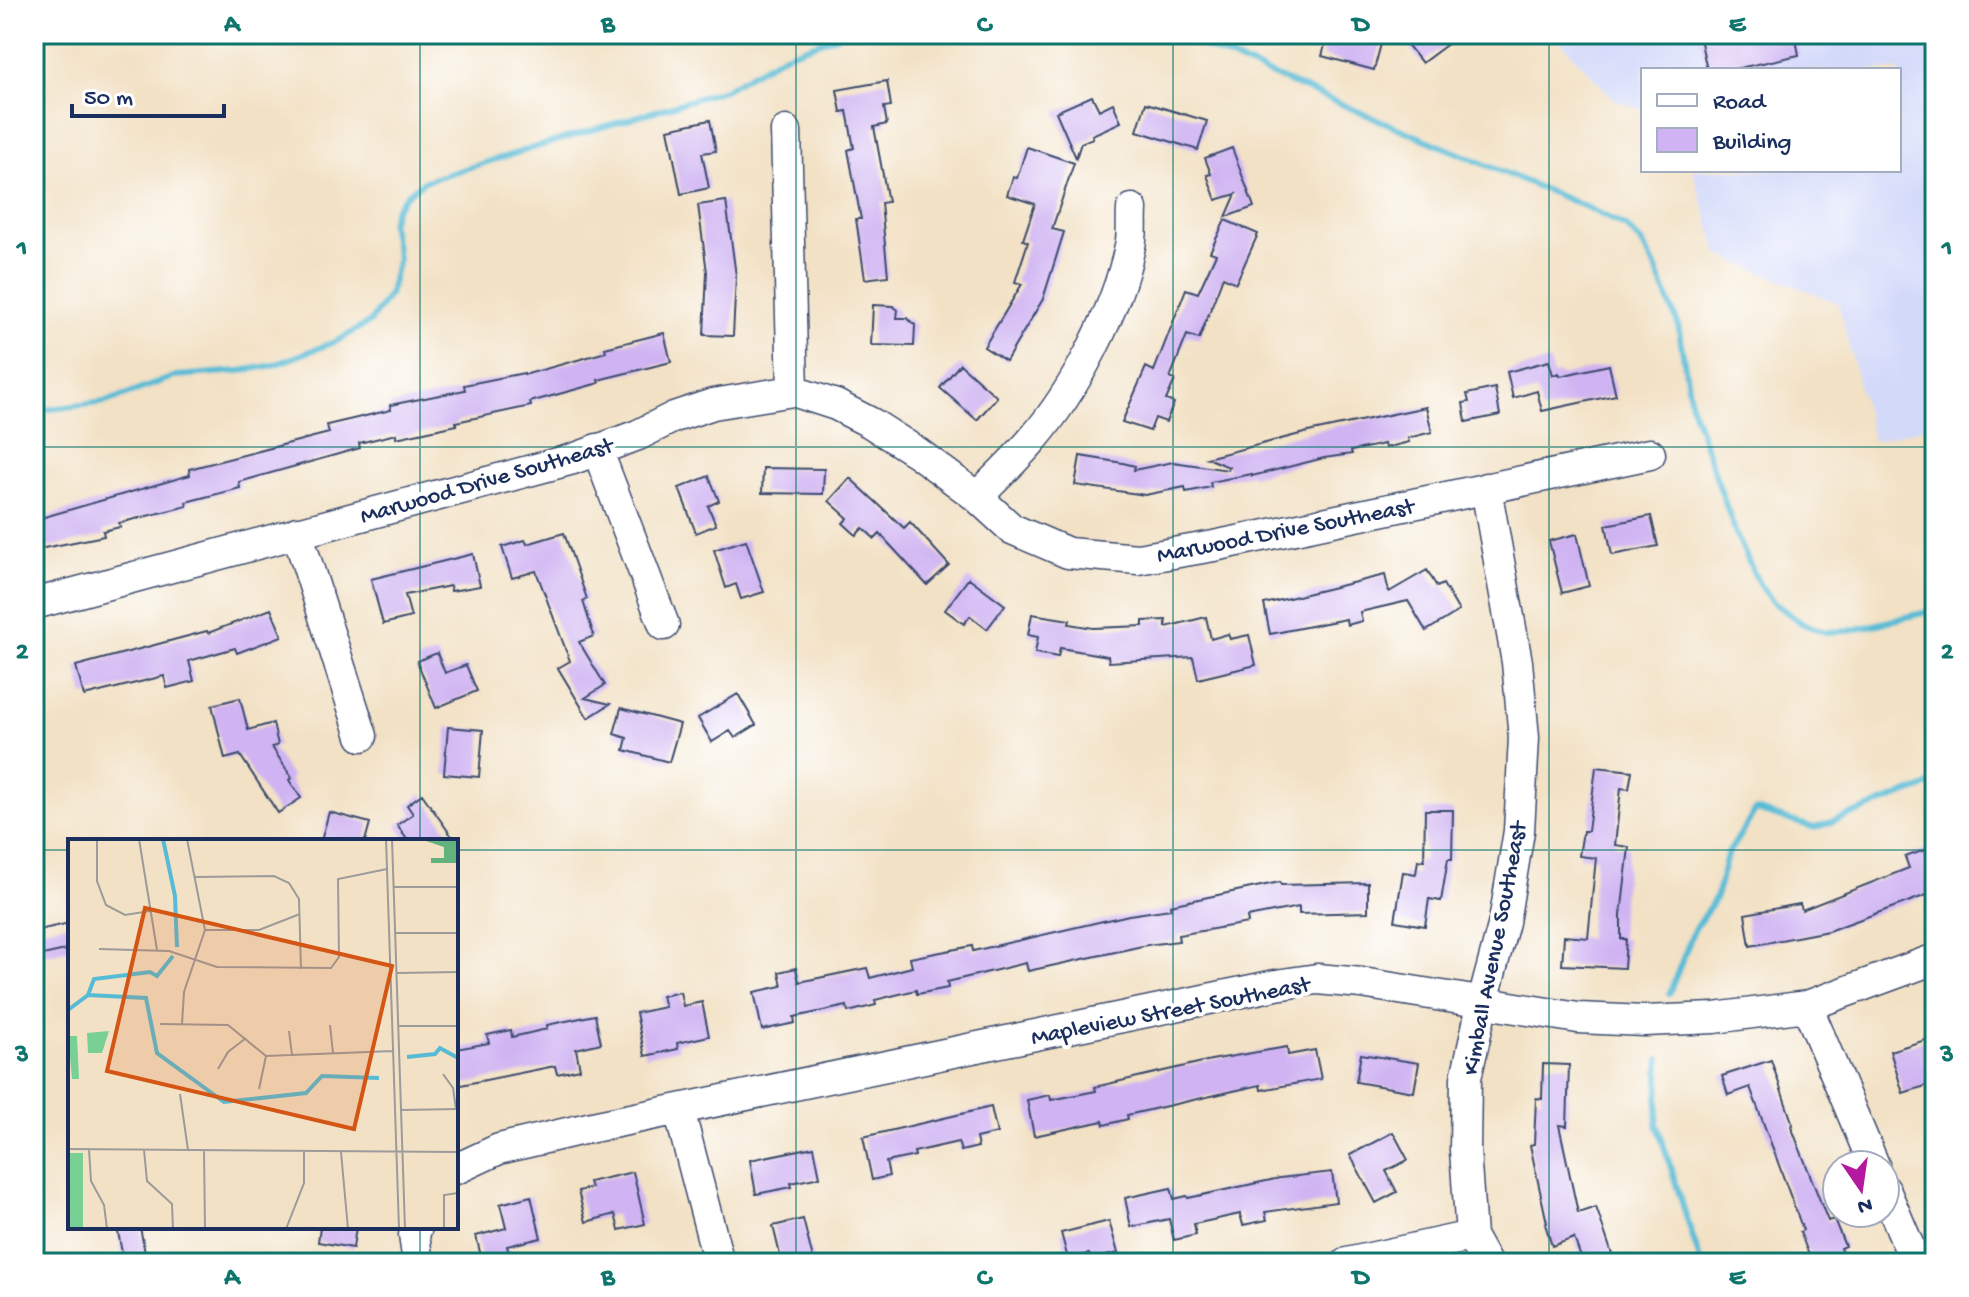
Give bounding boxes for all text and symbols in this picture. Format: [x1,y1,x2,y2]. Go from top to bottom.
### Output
text: A [223,11,241,42]
text: B [600,11,616,42]
text: C [977,11,994,42]
text: D [1351,11,1371,42]
text: E [1729,11,1747,42]
scale bar [72,68,224,118]
legend [1641,68,1901,172]
text: 50 m [84,85,133,114]
text: Road [1713,89,1767,118]
text: Building [1712,129,1791,158]
text: 1 [16,235,27,266]
text: 1 [1941,235,1952,266]
street label: Marwood Drive Southeast [357,432,619,532]
street label: Marwood Drive Southeast [1154,493,1419,572]
text: 2 [16,638,29,669]
text: 2 [1941,638,1954,669]
street label: Kimball Avenue Southeast [1458,817,1536,1078]
inset map [68,839,458,1229]
street label: Mapleview Street Southeast [1029,971,1315,1054]
text: 3 [14,1041,29,1072]
text: 3 [1939,1041,1954,1072]
north arrow [1821,1149,1901,1229]
text: N [1855,1190,1875,1219]
text: A [223,1264,241,1295]
text: B [600,1264,616,1295]
text: C [977,1264,994,1295]
text: D [1351,1264,1371,1295]
text: E [1729,1264,1747,1295]

